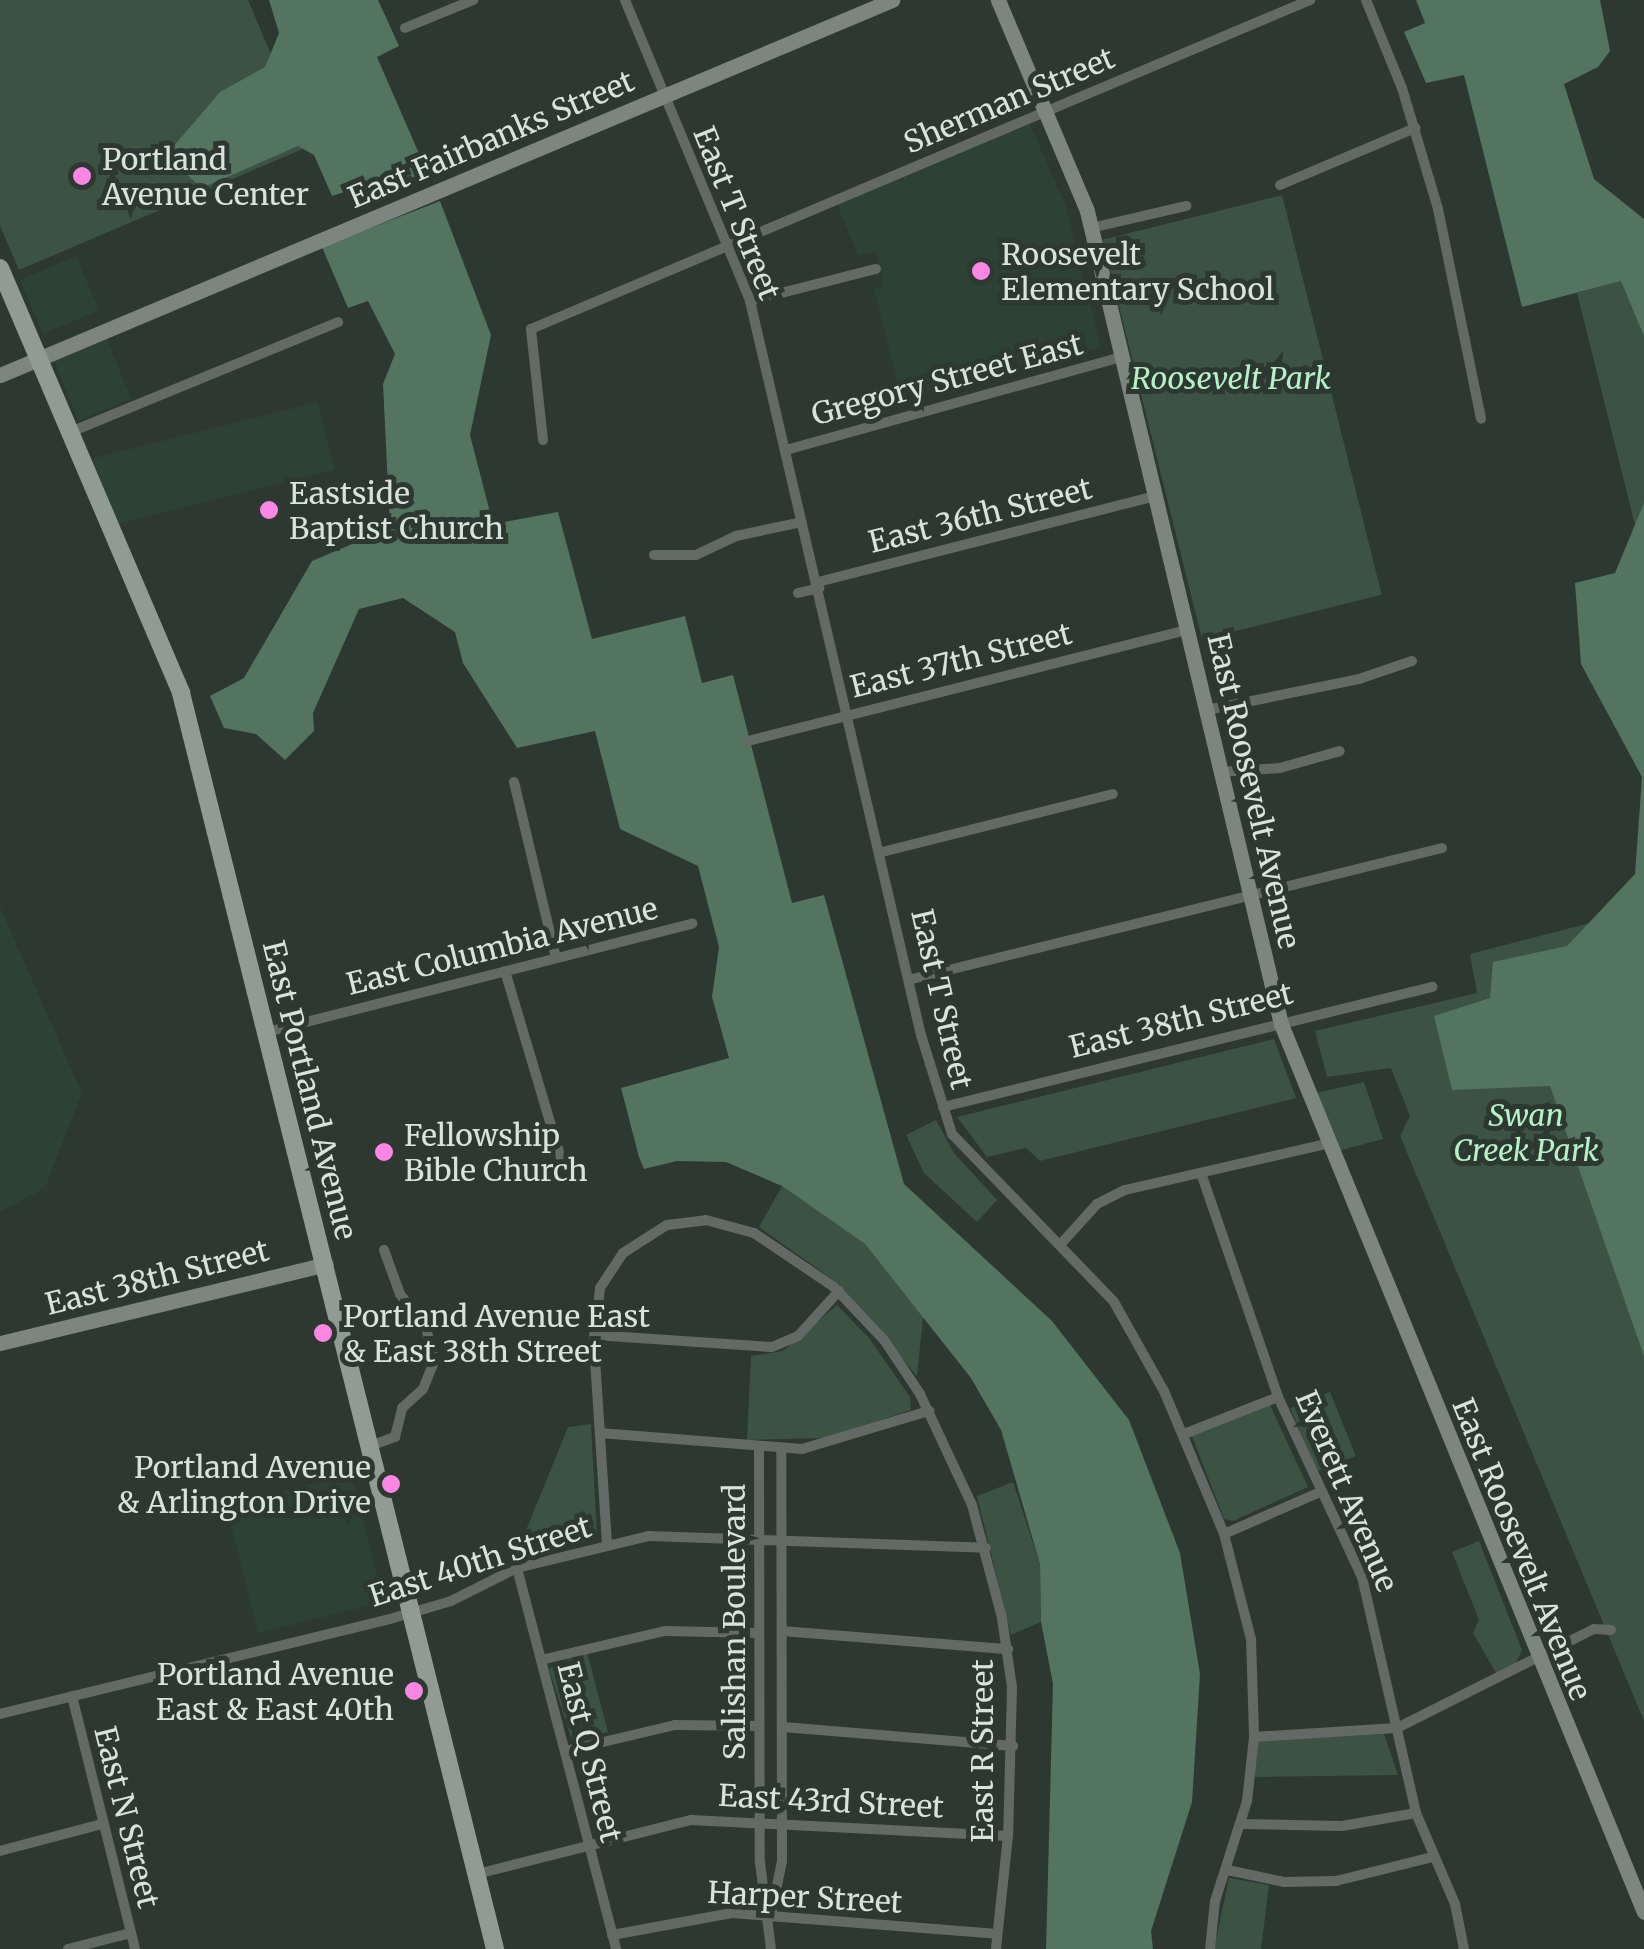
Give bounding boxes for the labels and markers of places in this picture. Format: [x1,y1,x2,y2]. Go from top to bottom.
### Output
place label: Portland Avenue Center [102,141,309,212]
marker: Portland Avenue Center [71,165,93,187]
place label: Roosevelt Elementary School [1001,236,1274,306]
marker: Roosevelt Elementary School [970,260,992,282]
place label: Eastside Baptist Church [289,475,504,546]
marker: Eastside Baptist Church [258,499,280,521]
place label: Fellowship Bible Church [404,1117,588,1188]
marker: Fellowship Bible Church [373,1141,395,1163]
place label: Portland Avenue East & East 38th Street [343,1298,650,1368]
marker: Portland Avenue East & East 38th Street [312,1322,334,1344]
place label: Portland Avenue & Arlington Drive [117,1449,371,1520]
marker: Portland Avenue & Arlington Drive [380,1473,402,1495]
place label: Portland Avenue East & East 40th [156,1656,394,1726]
marker: Portland Avenue East & East 40th [403,1680,425,1702]

